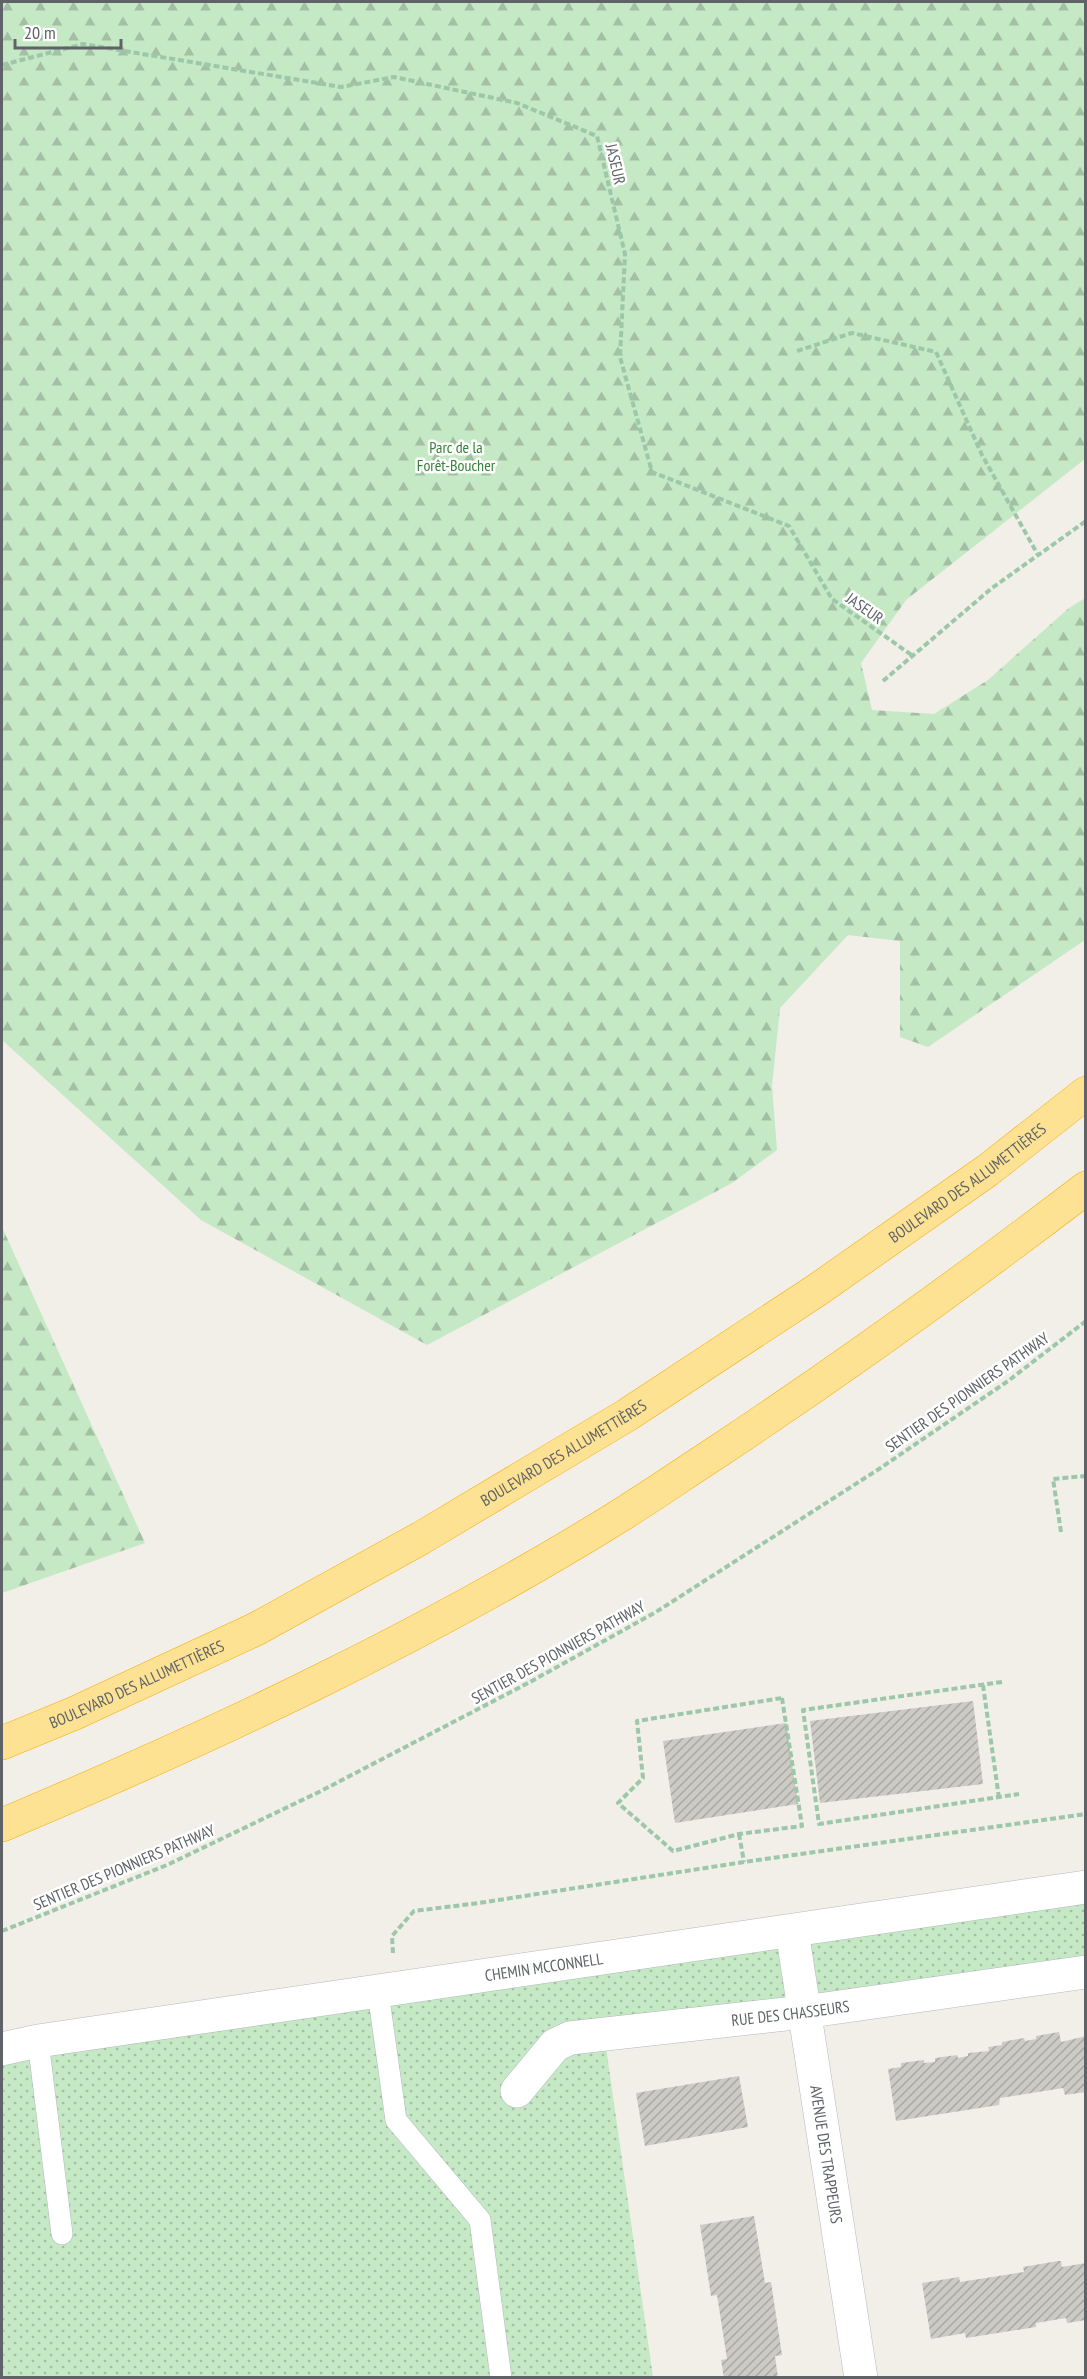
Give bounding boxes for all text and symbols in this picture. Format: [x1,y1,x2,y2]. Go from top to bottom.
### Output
scale bar [15,12,122,50]
text: 20 m [24,21,56,44]
street label: JASEUR [601,141,630,187]
park label: Parc de la Forêt-Boucher [417,437,496,475]
street label: JASEUR [842,587,888,628]
street label: BOULEVARD DES ALLUMETTIÈRES [885,1118,1050,1247]
street label: SENTIER DES PIONNIERS PATHWAY [881,1327,1053,1456]
street label: BOULEVARD DES ALLUMETTIÈRES [477,1395,650,1510]
street label: SENTIER DES PIONNIERS PATHWAY [468,1596,649,1708]
street label: BOULEVARD DES ALLUMETTIÈRES [46,1635,227,1733]
street label: SENTIER DES PIONNIERS PATHWAY [30,1819,218,1914]
street label: CHEMIN MCCONNELL [483,1948,604,1985]
street label: RUE DES CHASSEURS [730,1996,851,2030]
street label: AVENUE DES TRAPPEURS [806,2084,847,2225]

